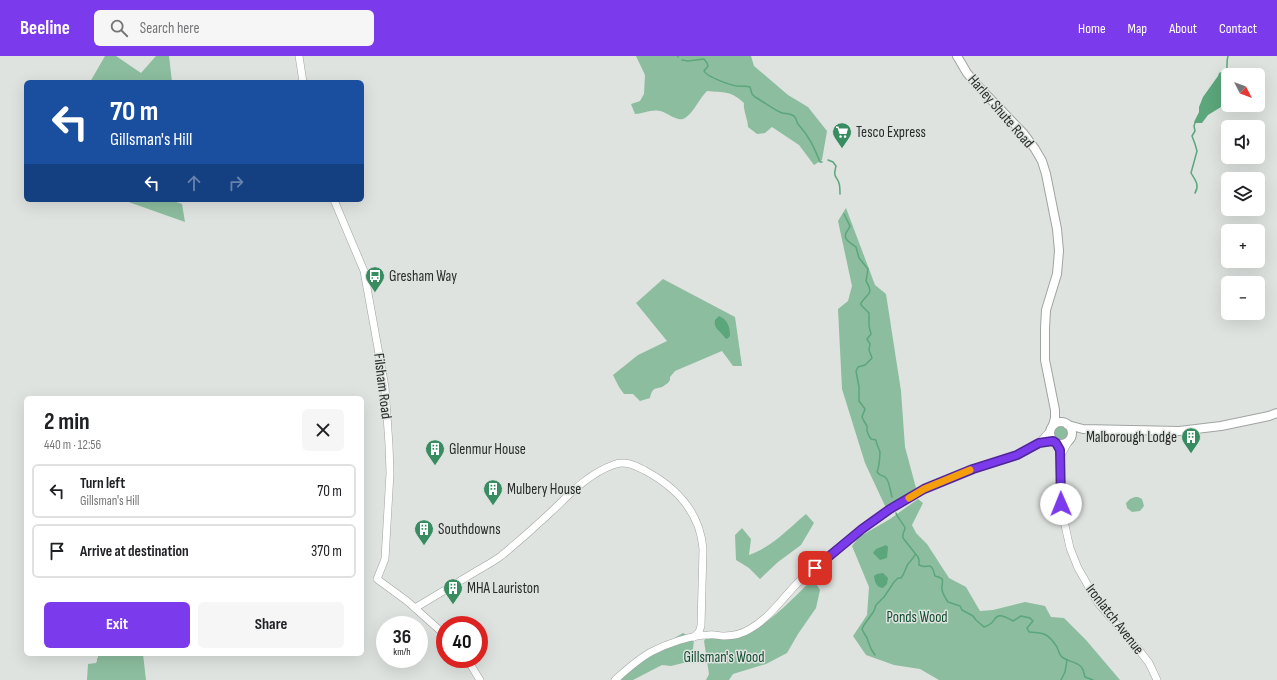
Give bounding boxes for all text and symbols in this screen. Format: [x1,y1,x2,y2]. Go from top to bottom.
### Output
search box [94,10,374,46]
text: Beeline [20,17,70,40]
icon: search [108,17,130,39]
text: Search here [140,19,199,38]
text: Home [1078,20,1106,37]
text: Map [1128,20,1147,37]
text: About [1169,20,1197,37]
text: Contact [1219,20,1257,37]
north arrow [1221,68,1265,112]
map controls [1221,68,1265,320]
street label: Harley Shute Road [963,71,1038,152]
text: 70 m [110,95,158,128]
icon: left [44,96,96,148]
button: sound [1221,120,1265,164]
supermarket icon: Tesco Express [831,121,853,149]
place label: Tesco Express [856,123,926,142]
text: Gillsman's Hill [110,129,192,150]
icon: left [141,172,163,194]
icon: ahead [183,172,205,194]
icon: right [225,172,247,194]
button: layers [1221,172,1265,216]
button: + [1221,224,1265,268]
bus stop icon: Gresham Way [364,265,386,293]
place label: Gresham Way [389,267,457,286]
button: − [1221,276,1265,320]
street label: Filsham Road [369,352,396,420]
text: 2 min [44,407,90,436]
button: close [302,409,344,451]
building icon: Malborough Lodge [1180,426,1202,454]
place label: Malborough Lodge [1086,428,1177,447]
text: 440 m · 12:56 [44,437,101,453]
building icon: Glenmur House [424,438,446,466]
place label: Glenmur House [449,440,526,459]
text: Turn left [80,474,125,493]
building icon: Mulbery House [482,478,504,506]
icon: left [46,480,68,502]
place label: Mulbery House [507,480,581,499]
text: 70 m [317,482,342,501]
position arrow [1040,483,1082,525]
text: Gillsman's Hill [80,493,140,509]
building icon: Southdowns [413,518,435,546]
place label: Southdowns [438,520,501,539]
icon: arrive [46,540,68,562]
text: Arrive at destination [80,542,189,561]
text: 370 m [311,542,342,561]
pin [798,551,832,585]
icon: arrive [804,557,826,579]
building icon: MHA Lauriston [442,577,464,605]
place label: MHA Lauriston [467,579,540,598]
street label: Ironlatch Avenue [1081,580,1148,658]
button: Exit [44,602,190,648]
button: Share [198,602,344,648]
park label: Ponds Wood [886,608,948,627]
speed limit sign: 40 [436,616,488,668]
text: 36 [393,625,411,649]
text: km/h [393,646,411,658]
park label: Gillsman's Wood [684,648,764,667]

